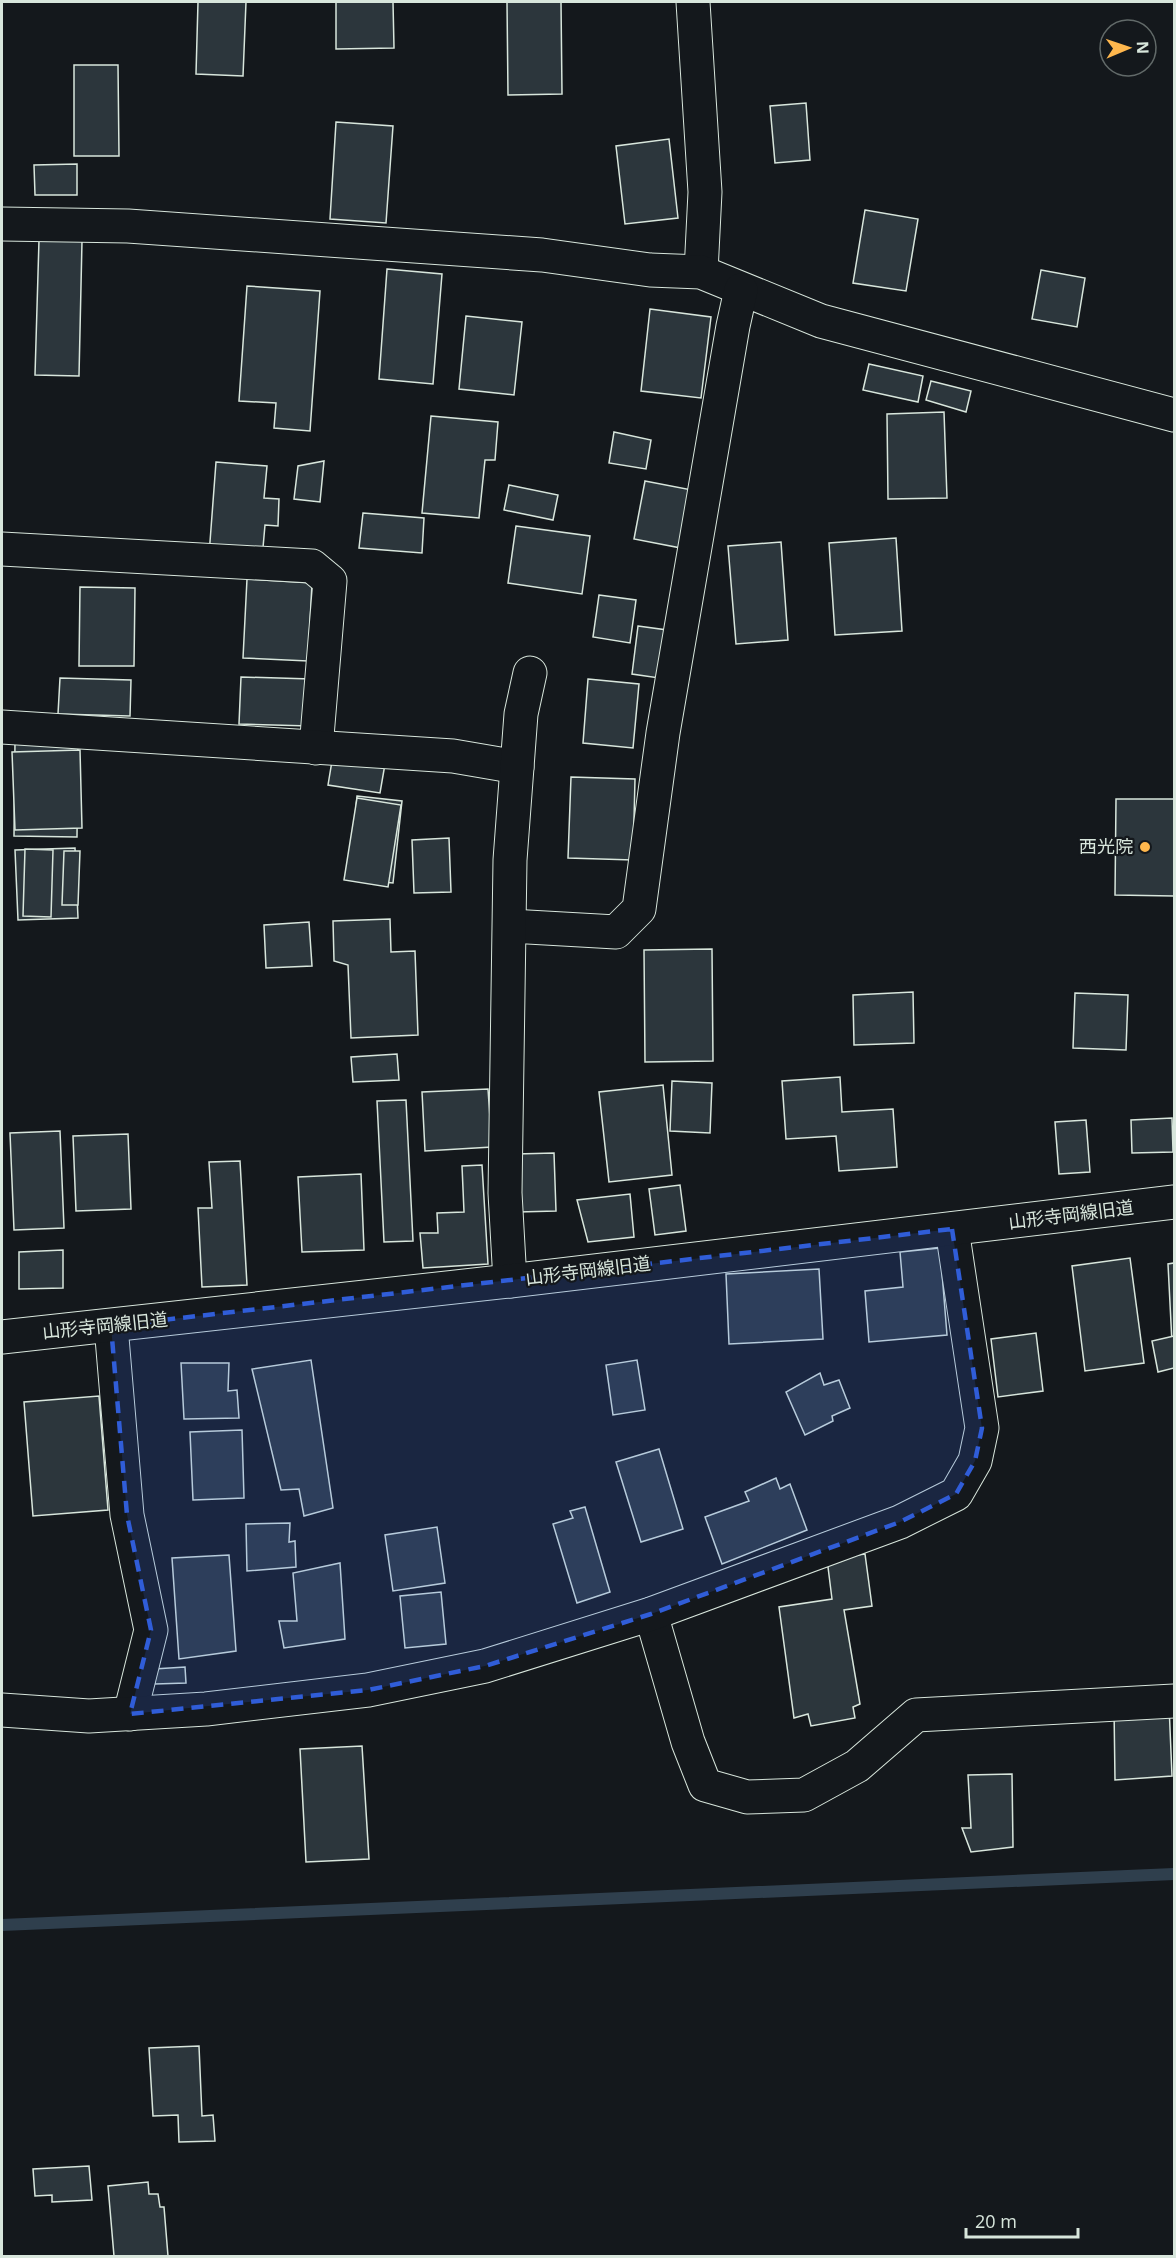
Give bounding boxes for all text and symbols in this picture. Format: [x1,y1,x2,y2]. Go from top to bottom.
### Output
north arrow [1098,18,1158,78]
text: N [1132,41,1154,54]
place label: 西光院 [1079,834,1133,858]
marker: 西光院 [1138,840,1152,854]
street label: 山形寺岡線旧道 [1007,1194,1135,1234]
street label: 山形寺岡線旧道 [524,1250,652,1290]
street label: 山形寺岡線旧道 [41,1306,169,1344]
scale bar [966,2201,1078,2239]
text: 20 m [975,2209,1017,2233]

